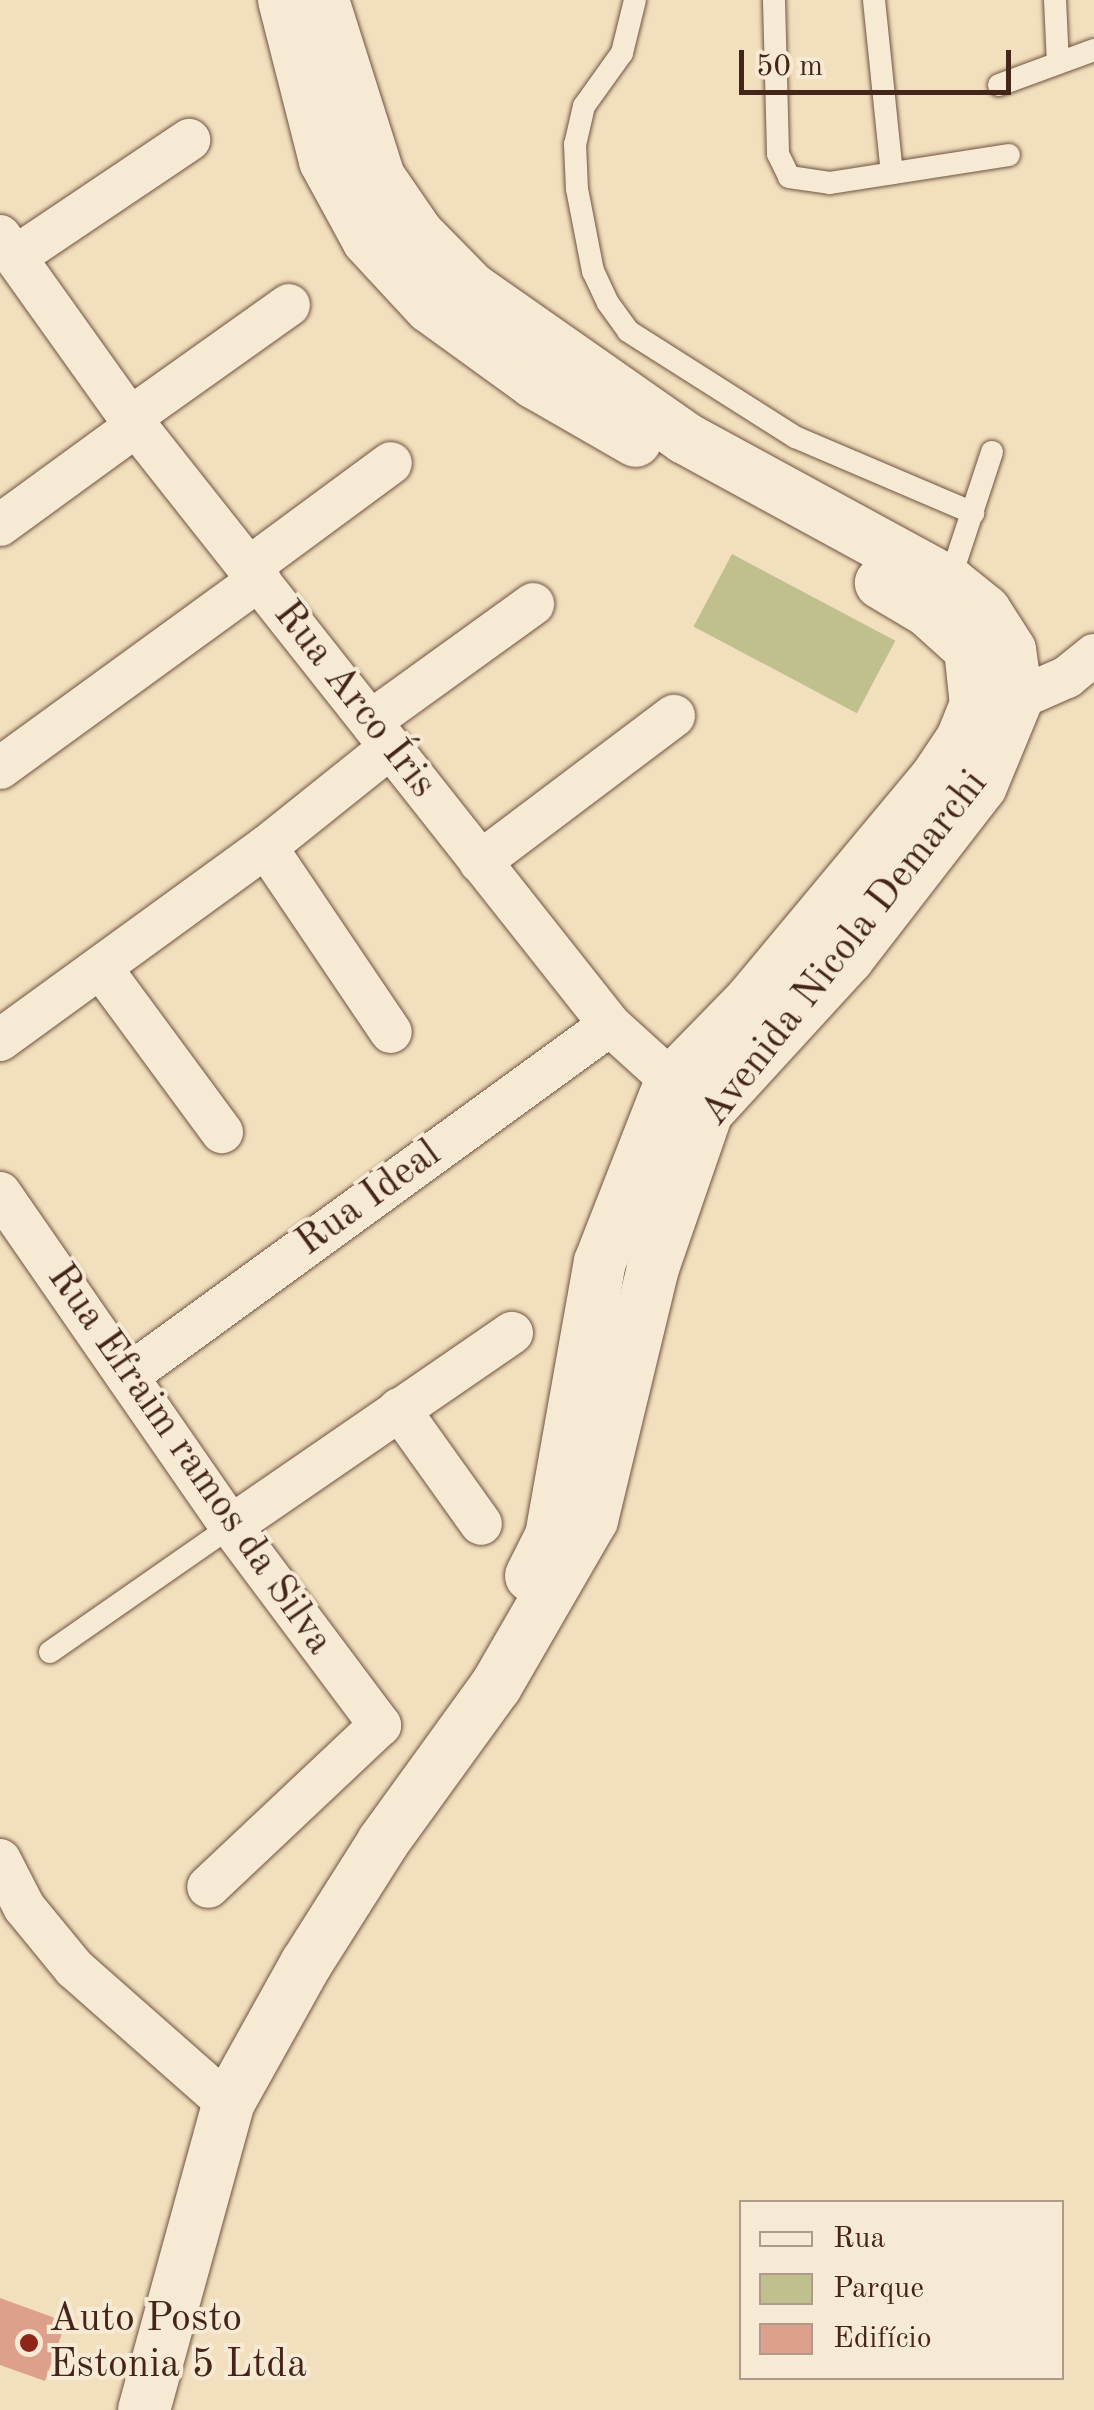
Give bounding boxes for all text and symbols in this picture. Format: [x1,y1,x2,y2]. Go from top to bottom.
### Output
scale bar [744,30,1016,92]
text: 50 m [756,52,823,82]
street label: Rua Arco Íris [262,592,446,808]
street label: Avenida Nicola Demarchi [691,762,999,1136]
street label: Rua Ideal [288,1131,450,1267]
street label: Rua Efraim ramos da Silva [36,1255,342,1665]
legend [739,2200,1064,2380]
text: Rua [833,2224,885,2254]
text: Parque [833,2274,924,2304]
place label: Auto Posto Estonia 5 Ltda [49,2296,307,2390]
text: Edifício [833,2324,932,2354]
marker: Auto Posto Estonia 5 Ltda [18,2332,40,2354]

